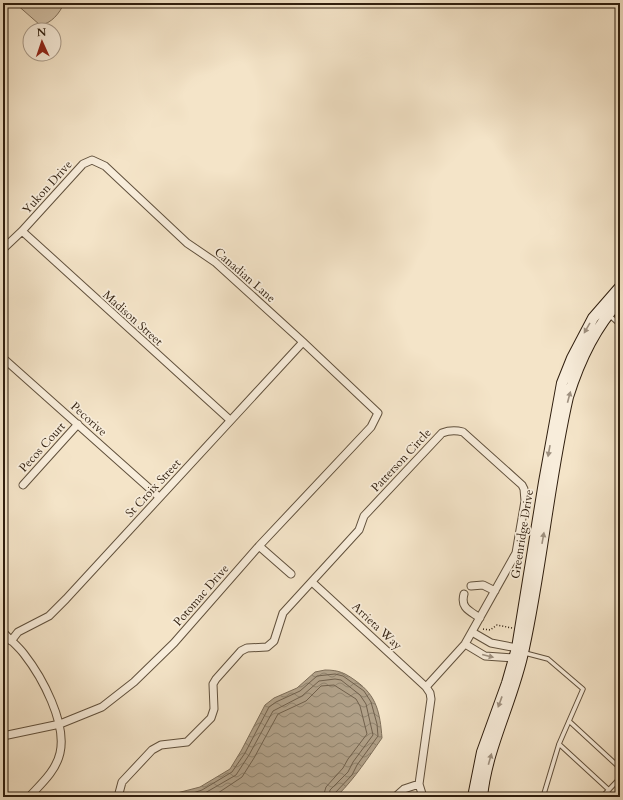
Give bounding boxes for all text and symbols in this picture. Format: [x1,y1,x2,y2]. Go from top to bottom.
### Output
north arrow [22,22,62,62]
text: N [36,25,47,40]
street label: Yukon Drive [18,157,76,217]
street label: Canadian Lane [211,244,279,306]
street label: Madison Street [100,287,167,349]
one-way arrow [584,322,591,334]
one-way arrow [566,390,572,402]
street label: Pecorive [67,398,111,440]
street label: Pecos Court [15,418,69,475]
street label: Patterson Circle [367,425,435,495]
one-way arrow [546,445,552,457]
street label: St Croix Street [122,455,184,521]
street label: Greenridge Drive [507,488,537,580]
one-way arrow [540,532,546,544]
street label: Potomac Drive [170,561,232,629]
street label: Arrieta Way [348,599,406,654]
one-way arrow [481,653,494,659]
one-way arrow [497,696,503,708]
one-way arrow [487,753,493,765]

